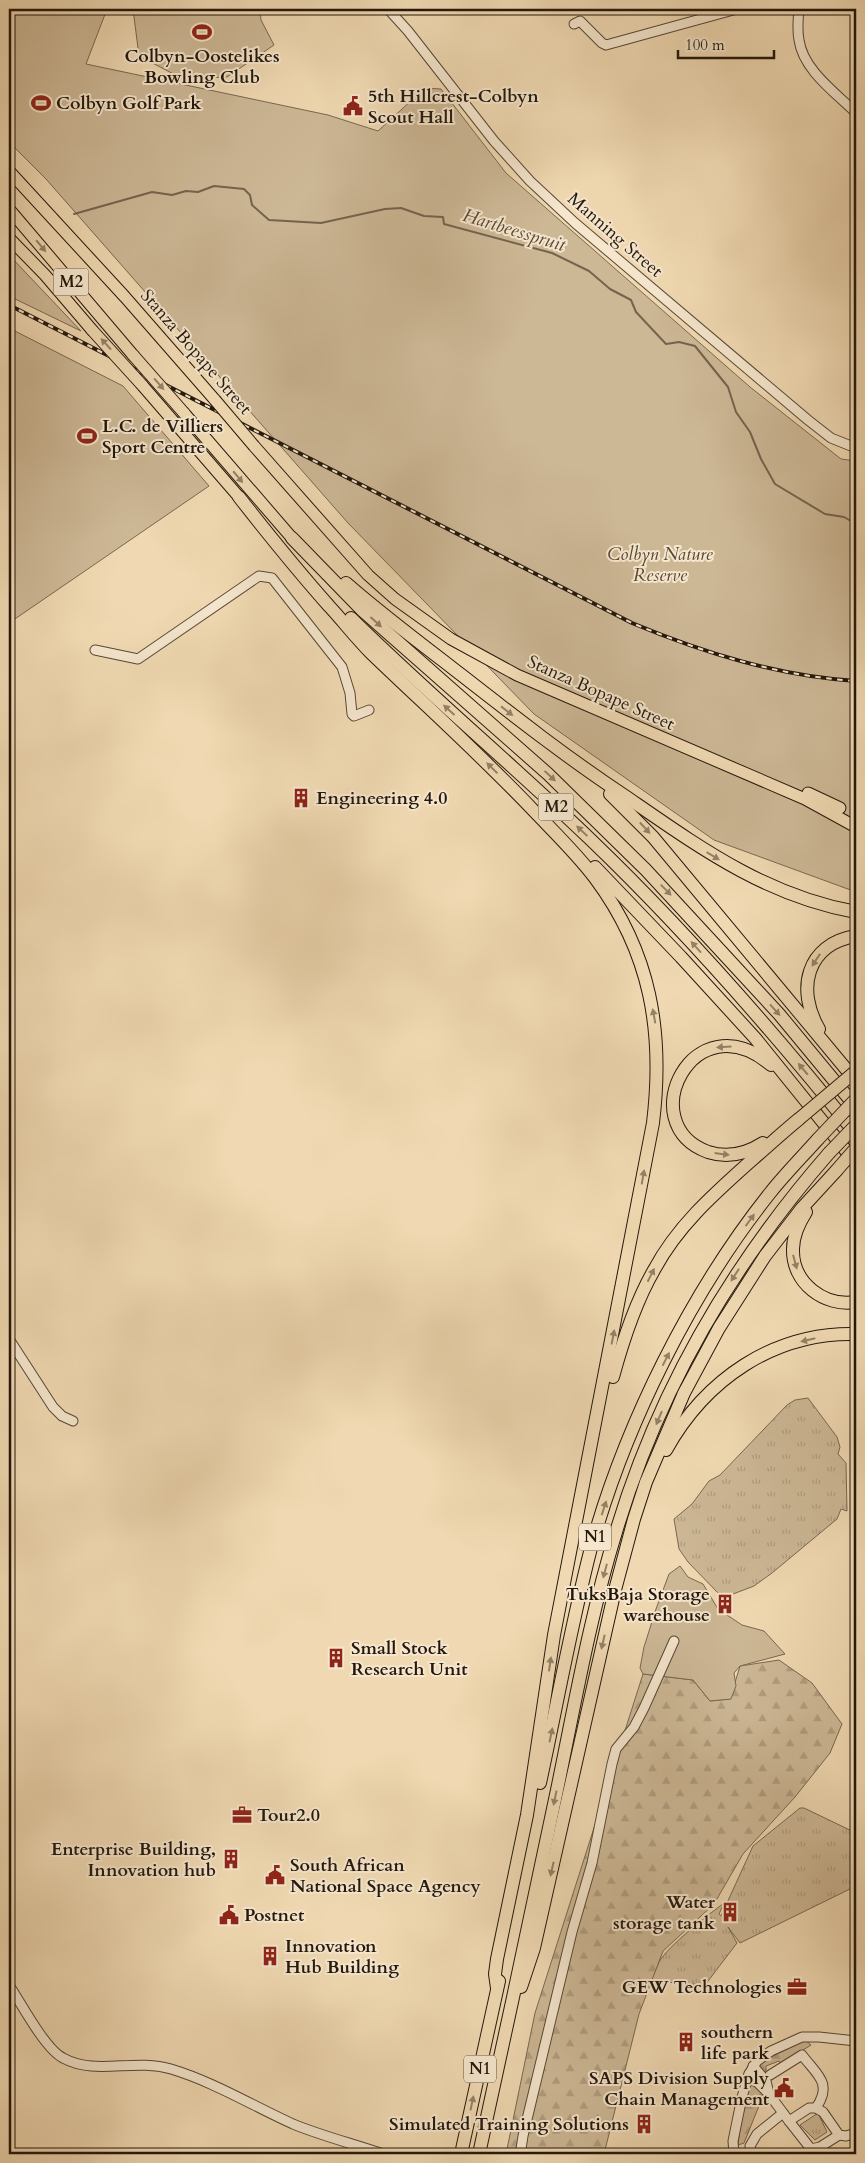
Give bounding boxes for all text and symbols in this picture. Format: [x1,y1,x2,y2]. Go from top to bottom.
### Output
sports icon: Colbyn-Oostelikes Bowling Club [191,21,213,43]
scale bar [678,28,774,60]
text: 100 m [685,35,725,55]
place label: Colbyn-Oostelikes Bowling Club [124,44,280,90]
place label: 5th Hillcrest-Colbyn Scout Hall [368,84,539,130]
place label: Colbyn Golf Park [56,91,202,116]
sports icon: Colbyn Golf Park [30,92,52,114]
public building icon: 5th Hillcrest-Colbyn Scout Hall [342,95,364,117]
street label: Manning Street [562,187,668,284]
water label: Hartbeesspruit [459,202,569,258]
one-way arrow [35,239,46,252]
road number: M2 [54,268,88,296]
street label: Stanza Bopape Street [135,284,258,420]
one-way arrow [100,338,111,351]
one-way arrow [153,378,164,390]
place label: L.C. de Villiers Sport Centre [102,414,223,460]
sports icon: L.C. de Villiers Sport Centre [76,425,98,447]
one-way arrow [233,471,244,484]
park label: Colbyn Nature Reserve [607,542,714,588]
one-way arrow [369,616,381,628]
street label: Stanza Bopape Street [523,649,679,737]
one-way arrow [444,704,456,716]
one-way arrow [500,706,514,716]
one-way arrow [487,762,499,774]
one-way arrow [543,770,555,782]
place label: Engineering 4.0 [316,786,447,811]
building icon: Engineering 4.0 [290,787,312,809]
road number: M2 [538,794,574,820]
one-way arrow [639,822,651,834]
one-way arrow [576,826,589,837]
one-way arrow [706,851,719,860]
one-way arrow [660,884,672,896]
one-way arrow [690,942,702,954]
one-way arrow [811,954,821,967]
one-way arrow [770,1003,781,1016]
one-way arrow [650,1008,658,1024]
one-way arrow [716,1044,732,1052]
one-way arrow [798,1063,809,1076]
one-way arrow [714,1150,730,1158]
one-way arrow [640,1169,648,1185]
one-way arrow [745,1214,756,1227]
one-way arrow [791,1255,799,1270]
one-way arrow [647,1268,655,1282]
one-way arrow [730,1268,740,1282]
one-way arrow [610,1329,618,1345]
one-way arrow [800,1336,815,1344]
one-way arrow [662,1351,671,1366]
one-way arrow [654,1411,662,1425]
one-way arrow [600,1501,608,1516]
road number: N1 [579,1524,611,1550]
one-way arrow [600,1564,608,1579]
place label: TuksBaja Storage warehouse [566,1582,710,1628]
building icon: TuksBaja Storage warehouse [714,1593,736,1615]
one-way arrow [599,1634,607,1649]
place label: Small Stock Research Unit [351,1636,468,1682]
building icon: Small Stock Research Unit [325,1647,347,1669]
one-way arrow [546,1656,554,1672]
one-way arrow [547,1727,555,1742]
one-way arrow [551,1791,559,1806]
place label: Tour2.0 [257,1803,320,1828]
office icon: Tour2.0 [231,1804,253,1826]
place label: Enterprise Building, Innovation hub [51,1837,216,1883]
building icon: Enterprise Building, Innovation hub [220,1848,242,1870]
place label: South African National Space Agency [290,1853,481,1899]
one-way arrow [547,1861,555,1877]
public building icon: South African National Space Agency [264,1864,286,1886]
place label: Water storage tank [613,1890,716,1936]
building icon: Water storage tank [719,1901,741,1923]
place label: Postnet [244,1903,305,1928]
public building icon: Postnet [218,1904,240,1926]
place label: Innovation Hub Building [285,1934,399,1980]
building icon: Innovation Hub Building [259,1945,281,1967]
place label: GEW Technologies [622,1975,782,2000]
office icon: GEW Technologies [786,1976,808,1998]
place label: southern life park [701,2020,774,2066]
building icon: southern life park [675,2031,697,2053]
road number: N1 [464,2056,496,2082]
place label: SAPS Division Supply Chain Management [589,2066,770,2112]
public building icon: SAPS Division Supply Chain Management [773,2077,795,2099]
one-way arrow [469,2094,477,2110]
place label: Simulated Training Solutions [389,2112,629,2137]
building icon: Simulated Training Solutions [633,2113,655,2135]

